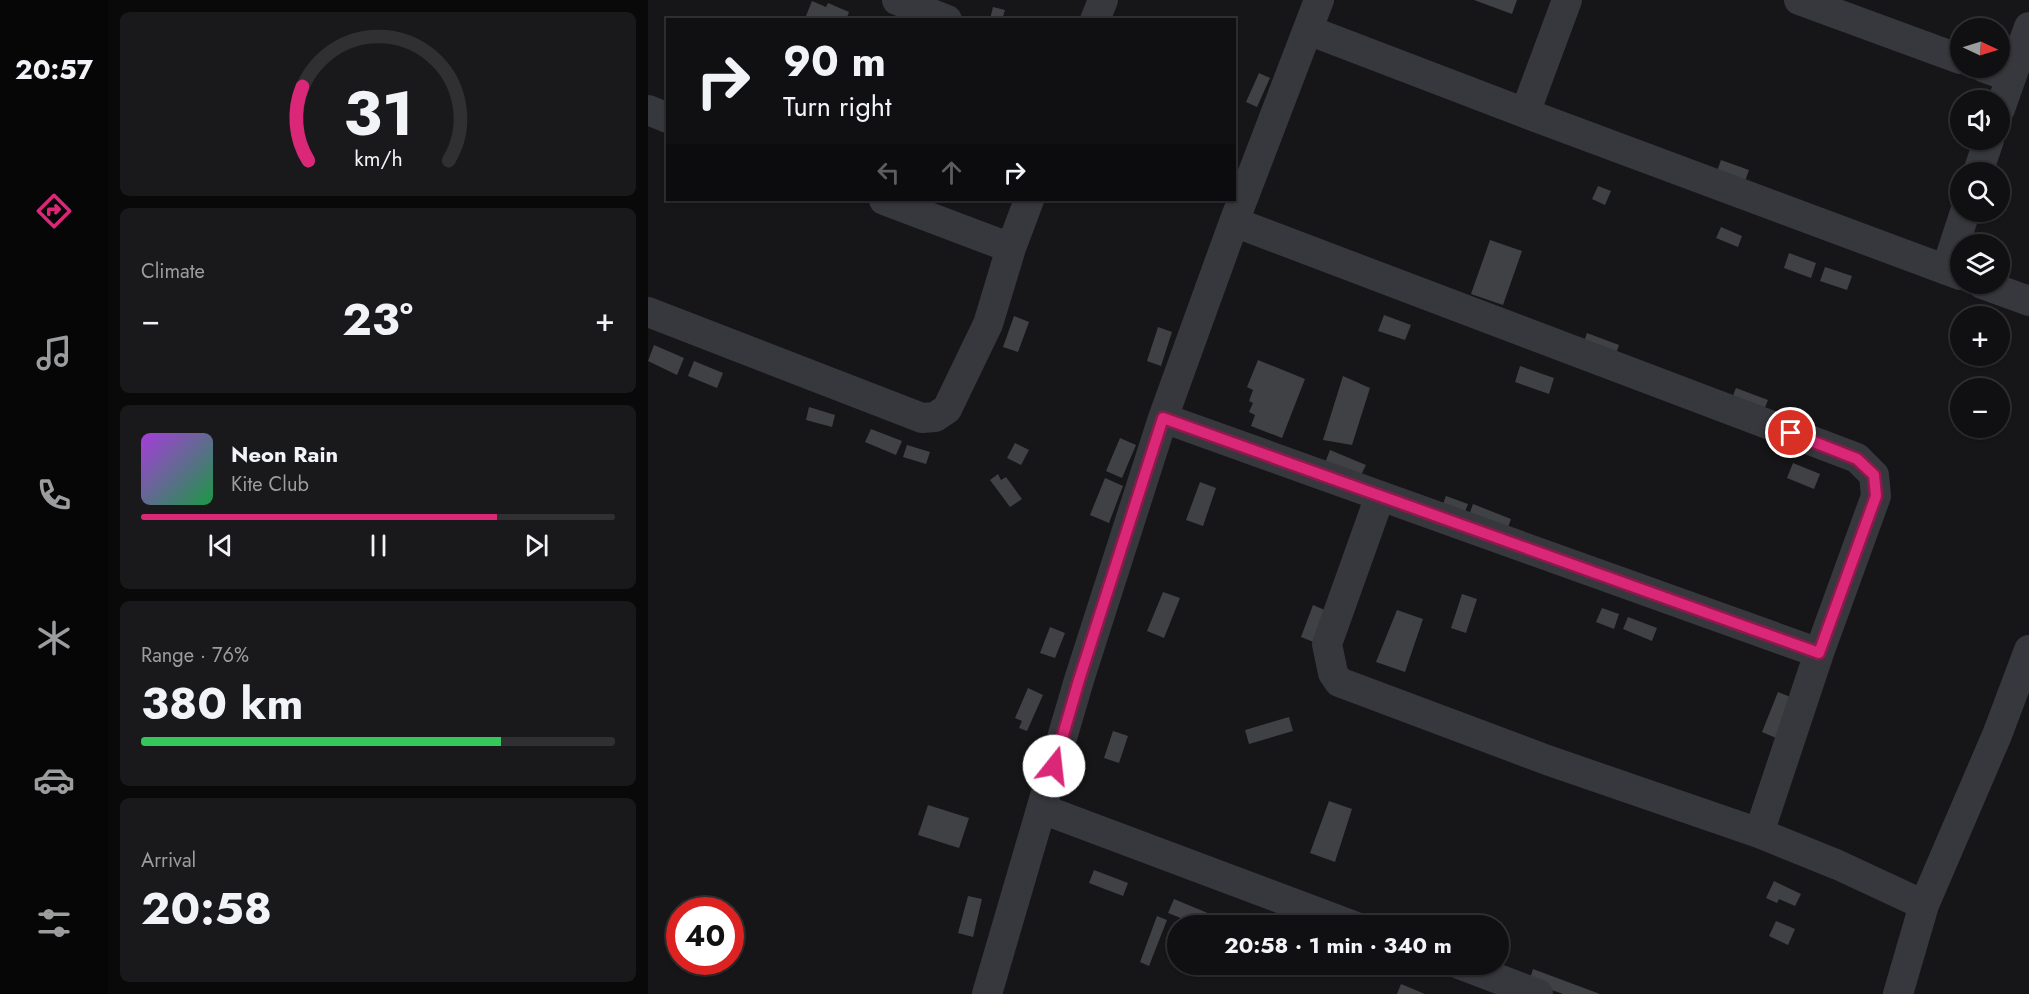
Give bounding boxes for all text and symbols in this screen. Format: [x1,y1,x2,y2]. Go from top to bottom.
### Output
north arrow [1950,18,2010,78]
map controls [1950,18,2010,438]
text: 90 m [783,31,886,92]
icon: right [684,42,762,120]
text: 20:57 [15,50,93,89]
text: 31 [343,68,413,158]
text: Turn right [783,87,891,126]
button: sound [1950,90,2010,150]
text: km/h [354,144,402,175]
icon: left [872,156,905,189]
icon: ahead [935,156,968,189]
icon: right [998,156,1031,189]
button: search [1950,162,2010,222]
icon: directions [33,190,75,232]
button: layers [1950,234,2010,294]
text: Climate [141,257,205,286]
text: 23° [342,287,413,352]
text: − [141,296,160,343]
text: + [595,296,615,343]
button: + [1950,306,2010,366]
icon: music [33,332,75,374]
button: − [1950,378,2010,438]
pin [1765,407,1816,458]
icon: arrive [1774,416,1807,449]
text: Neon Rain [231,438,338,470]
text: Kite Club [231,470,309,499]
icon: phone [33,474,75,516]
icon: previous [204,529,237,562]
icon: pause [362,529,395,562]
icon: next [520,529,553,562]
icon: climate [33,617,75,659]
text: Range · 76% [141,641,249,670]
text: 380 km [141,671,303,736]
position arrow [1022,734,1086,798]
icon: car [33,759,75,801]
text: Arrival [141,846,196,875]
text: 20:58 [141,876,272,941]
speed limit sign: 40 [666,897,744,975]
icon: filters [33,902,75,944]
text: 20:58 · 1 min · 340 m [1224,929,1452,961]

